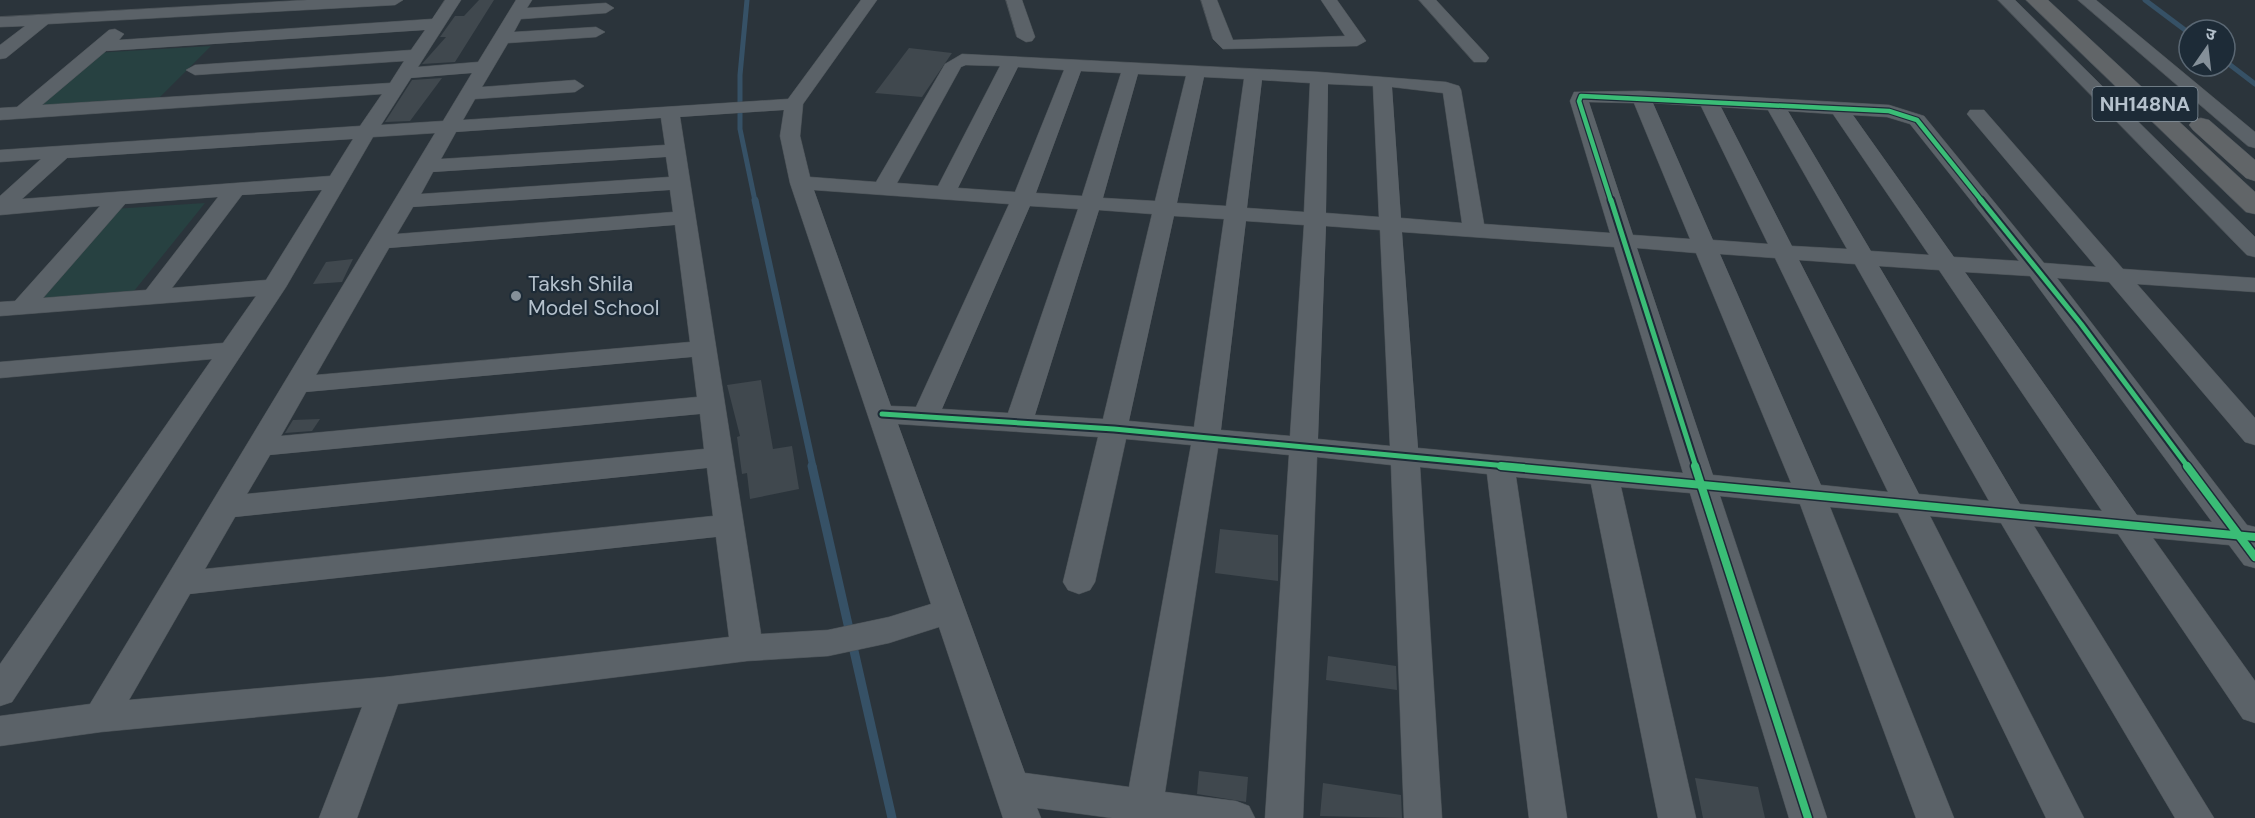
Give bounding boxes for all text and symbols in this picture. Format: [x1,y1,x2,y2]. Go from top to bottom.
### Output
north arrow [2177,18,2237,78]
text: उ [2203,23,2218,45]
road number: NH148NA [2092,87,2198,121]
place label: Taksh Shila Model School [528,270,659,322]
marker: Taksh Shila Model School [509,289,523,303]

